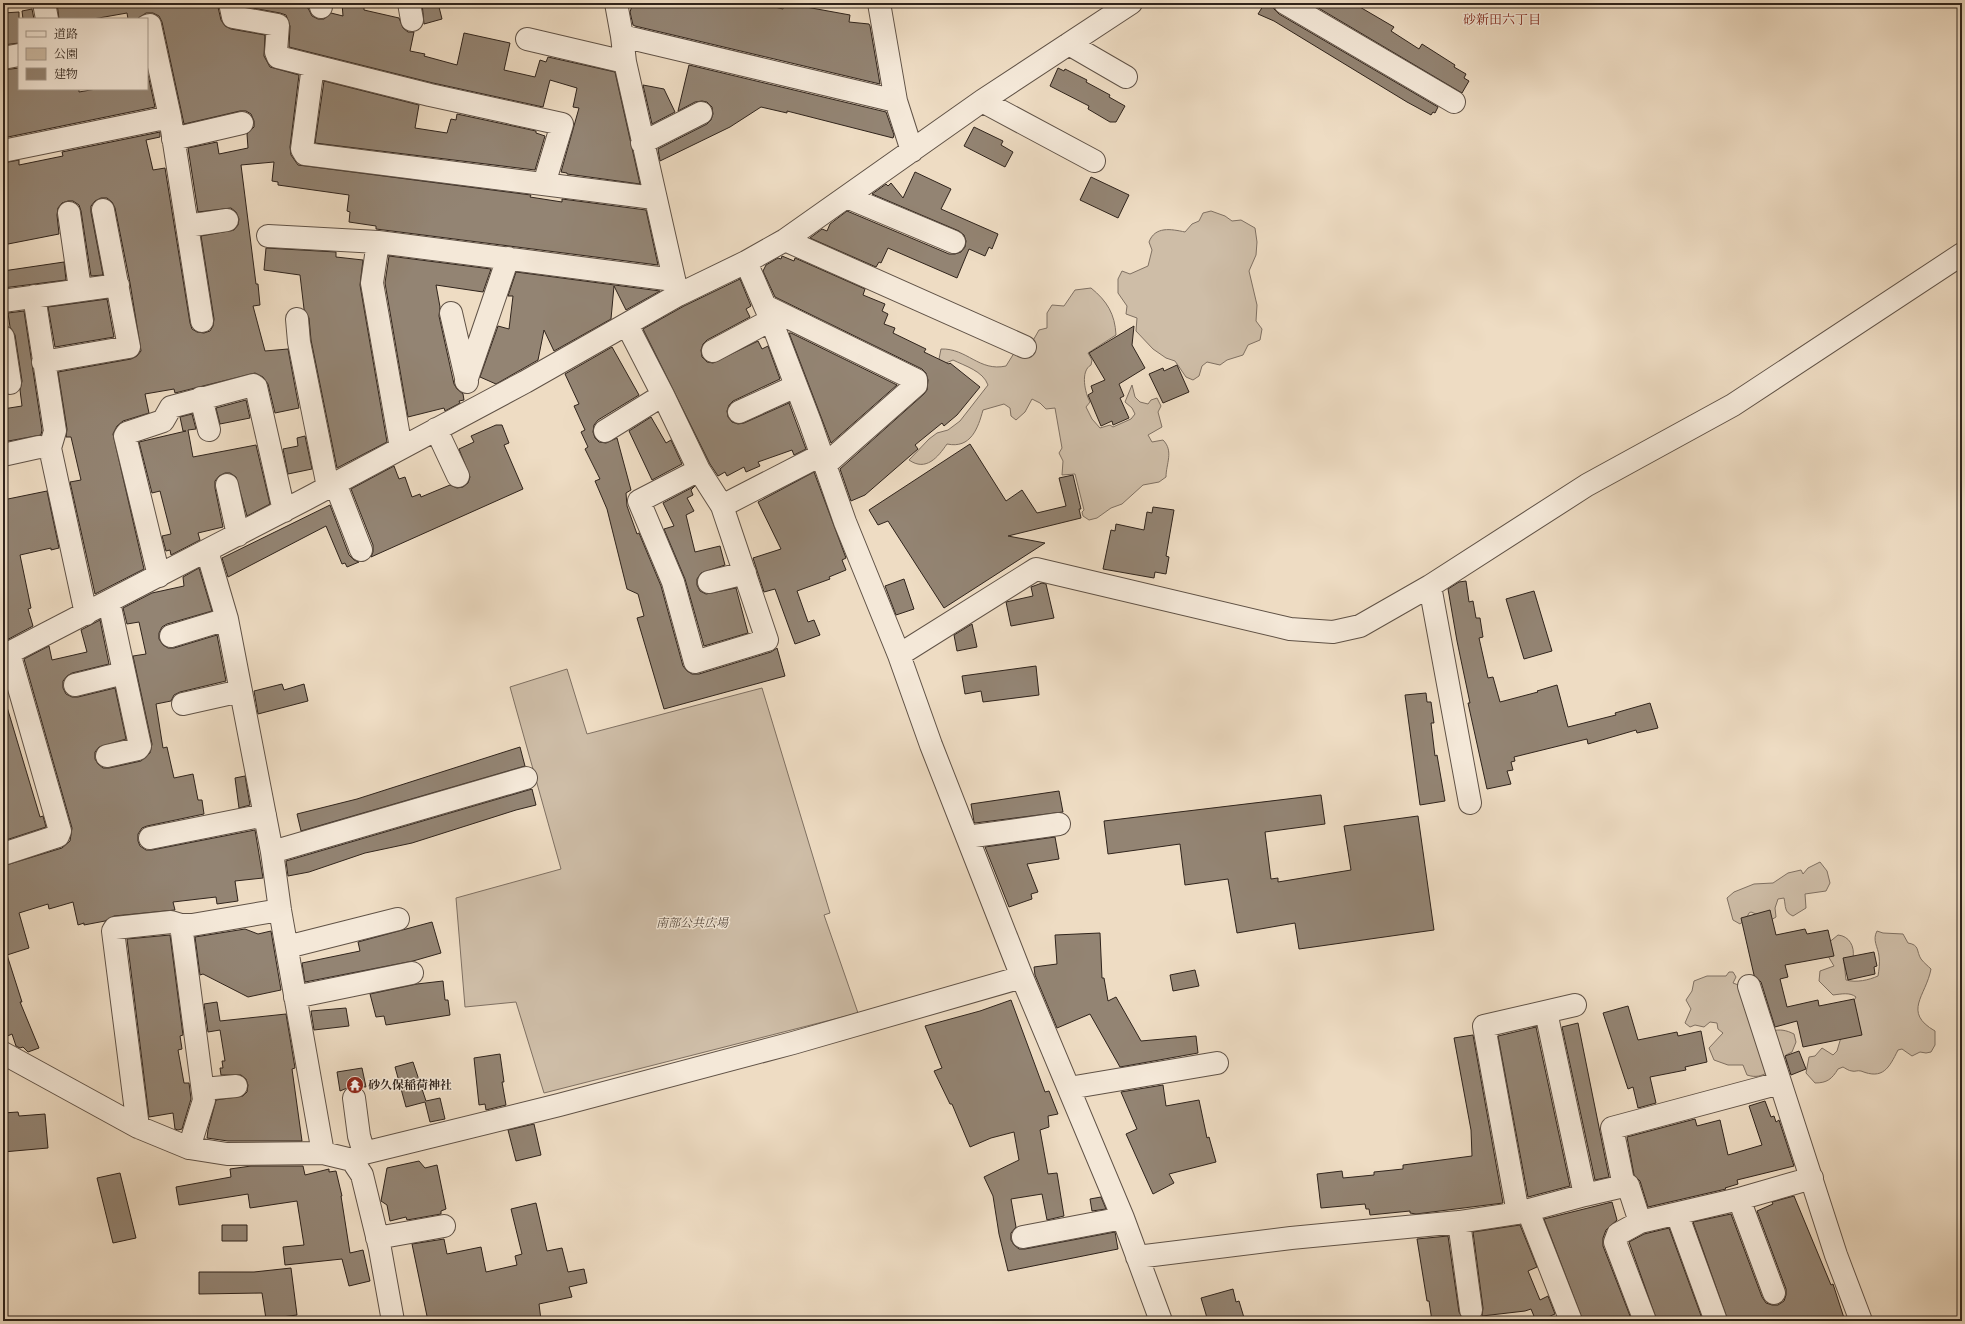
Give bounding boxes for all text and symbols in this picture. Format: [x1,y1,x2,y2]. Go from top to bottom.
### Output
district label: 砂新田六丁目 [1463,12,1541,28]
legend [18,18,148,90]
text: 道路 [54,27,78,42]
text: 公園 [54,47,78,62]
text: 建物 [54,67,78,82]
park label: 南部公共広場 [656,916,729,931]
temple icon: 砂久保稲荷神社 [345,1075,365,1095]
place label: 砂久保稲荷神社 [368,1078,452,1093]

